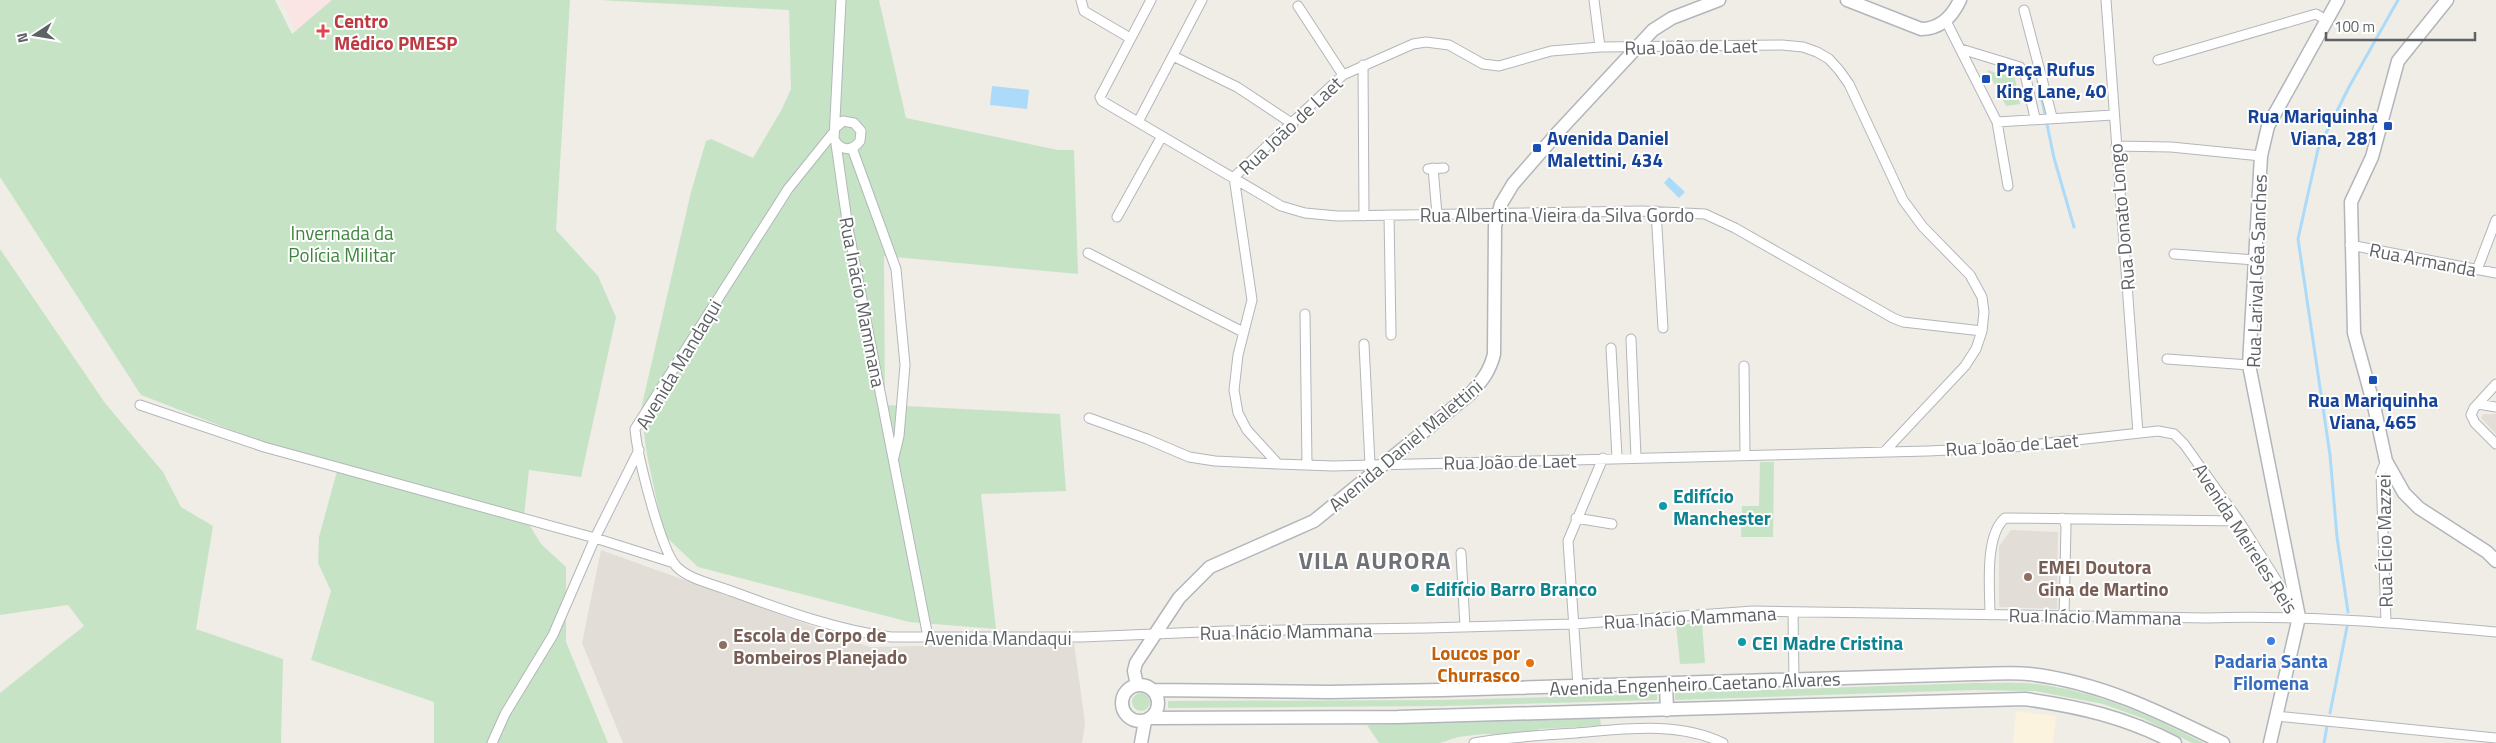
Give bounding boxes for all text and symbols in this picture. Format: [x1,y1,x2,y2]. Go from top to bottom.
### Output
place label: Centro Médico PMESP [334,6,457,57]
north arrow [10,10,60,60]
scale bar [2326,10,2475,42]
text: 100 m [2334,15,2375,38]
marker: Centro Médico PMESP [316,24,330,38]
street label: Rua João de Laet [1624,30,1758,62]
text: N [11,31,33,45]
place label: Praça Rufus King Lane, 40 [1996,54,2107,105]
street label: Rua João de Laet [1231,69,1349,181]
marker: Praça Rufus King Lane, 40 [1980,73,1992,85]
place label: Rua Mariquinha Viana, 281 [2247,101,2378,152]
marker: Rua Mariquinha Viana, 281 [2382,120,2394,132]
place label: Avenida Daniel Malettini, 434 [1547,123,1669,174]
marker: Avenida Daniel Malettini, 434 [1531,142,1543,154]
street label: Rua Donato Longo [2100,142,2142,292]
street label: Rua Larival Gêa Sanches [2238,173,2274,368]
street label: Rua Albertina Vieira da Silva Gordo [1420,200,1694,229]
street label: Rua Inácio Mammana [832,214,894,390]
park label: Invernada da Polícia Militar [288,218,396,269]
street label: Rua Armanda [2367,234,2479,284]
street label: Avenida Mandaqui [628,293,728,435]
street label: Avenida Daniel Malettini [1322,372,1488,518]
marker: Rua Mariquinha Viana, 465 [2367,374,2379,386]
place label: Rua Mariquinha Viana, 465 [2308,385,2439,436]
street label: Rua João de Laet [1945,425,2080,463]
street label: Rua João de Laet [1443,445,1577,477]
street label: Avenida Meireles Reis [2186,457,2306,619]
street label: Rua Élcio Mazzei [2368,474,2400,608]
place label: Edifício Manchester [1673,481,1771,532]
marker: Edifício Manchester [1657,500,1669,512]
district label: VILA AURORA [1298,542,1452,578]
place label: EMEI Doutora Gina de Martino [2038,552,2169,603]
marker: EMEI Doutora Gina de Martino [2022,571,2034,583]
place label: Edifício Barro Branco [1425,574,1597,603]
marker: Edifício Barro Branco [1409,582,1421,594]
street label: Rua Inácio Mammana [1603,598,1778,636]
street label: Rua Inácio Mammana [2008,600,2182,632]
street label: Rua Inácio Mammana [1199,615,1373,647]
place label: Escola de Corpo de Bombeiros Planejado [733,620,907,671]
street label: Avenida Mandaqui [924,623,1072,652]
place label: CEI Madre Cristina [1752,628,1903,657]
marker: Padaria Santa Filomena [2265,635,2277,647]
marker: CEI Madre Cristina [1736,636,1748,648]
place label: Loucos por Churrasco [1431,638,1520,689]
marker: Escola de Corpo de Bombeiros Planejado [717,639,729,651]
place label: Padaria Santa Filomena [2214,646,2328,697]
marker: Loucos por Churrasco [1524,657,1536,669]
street label: Avenida Engenheiro Caetano Alvares [1549,663,1841,703]

